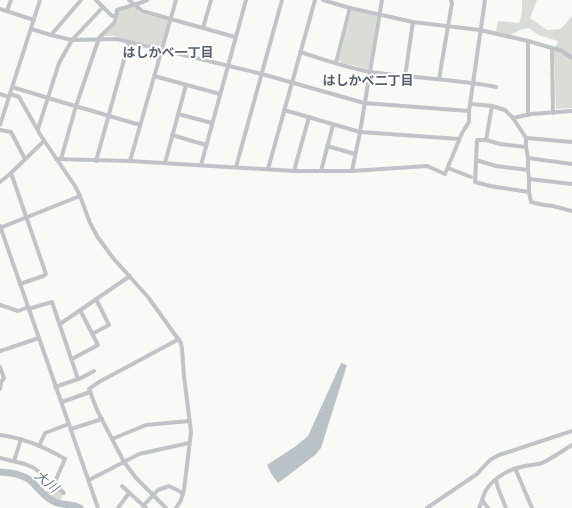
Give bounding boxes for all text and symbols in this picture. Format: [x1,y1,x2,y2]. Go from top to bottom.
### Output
district label: はしかべ一丁目 [122,44,214,62]
district label: はしかべ二丁目 [322,72,414,90]
water label: 大川 [31,467,64,498]

